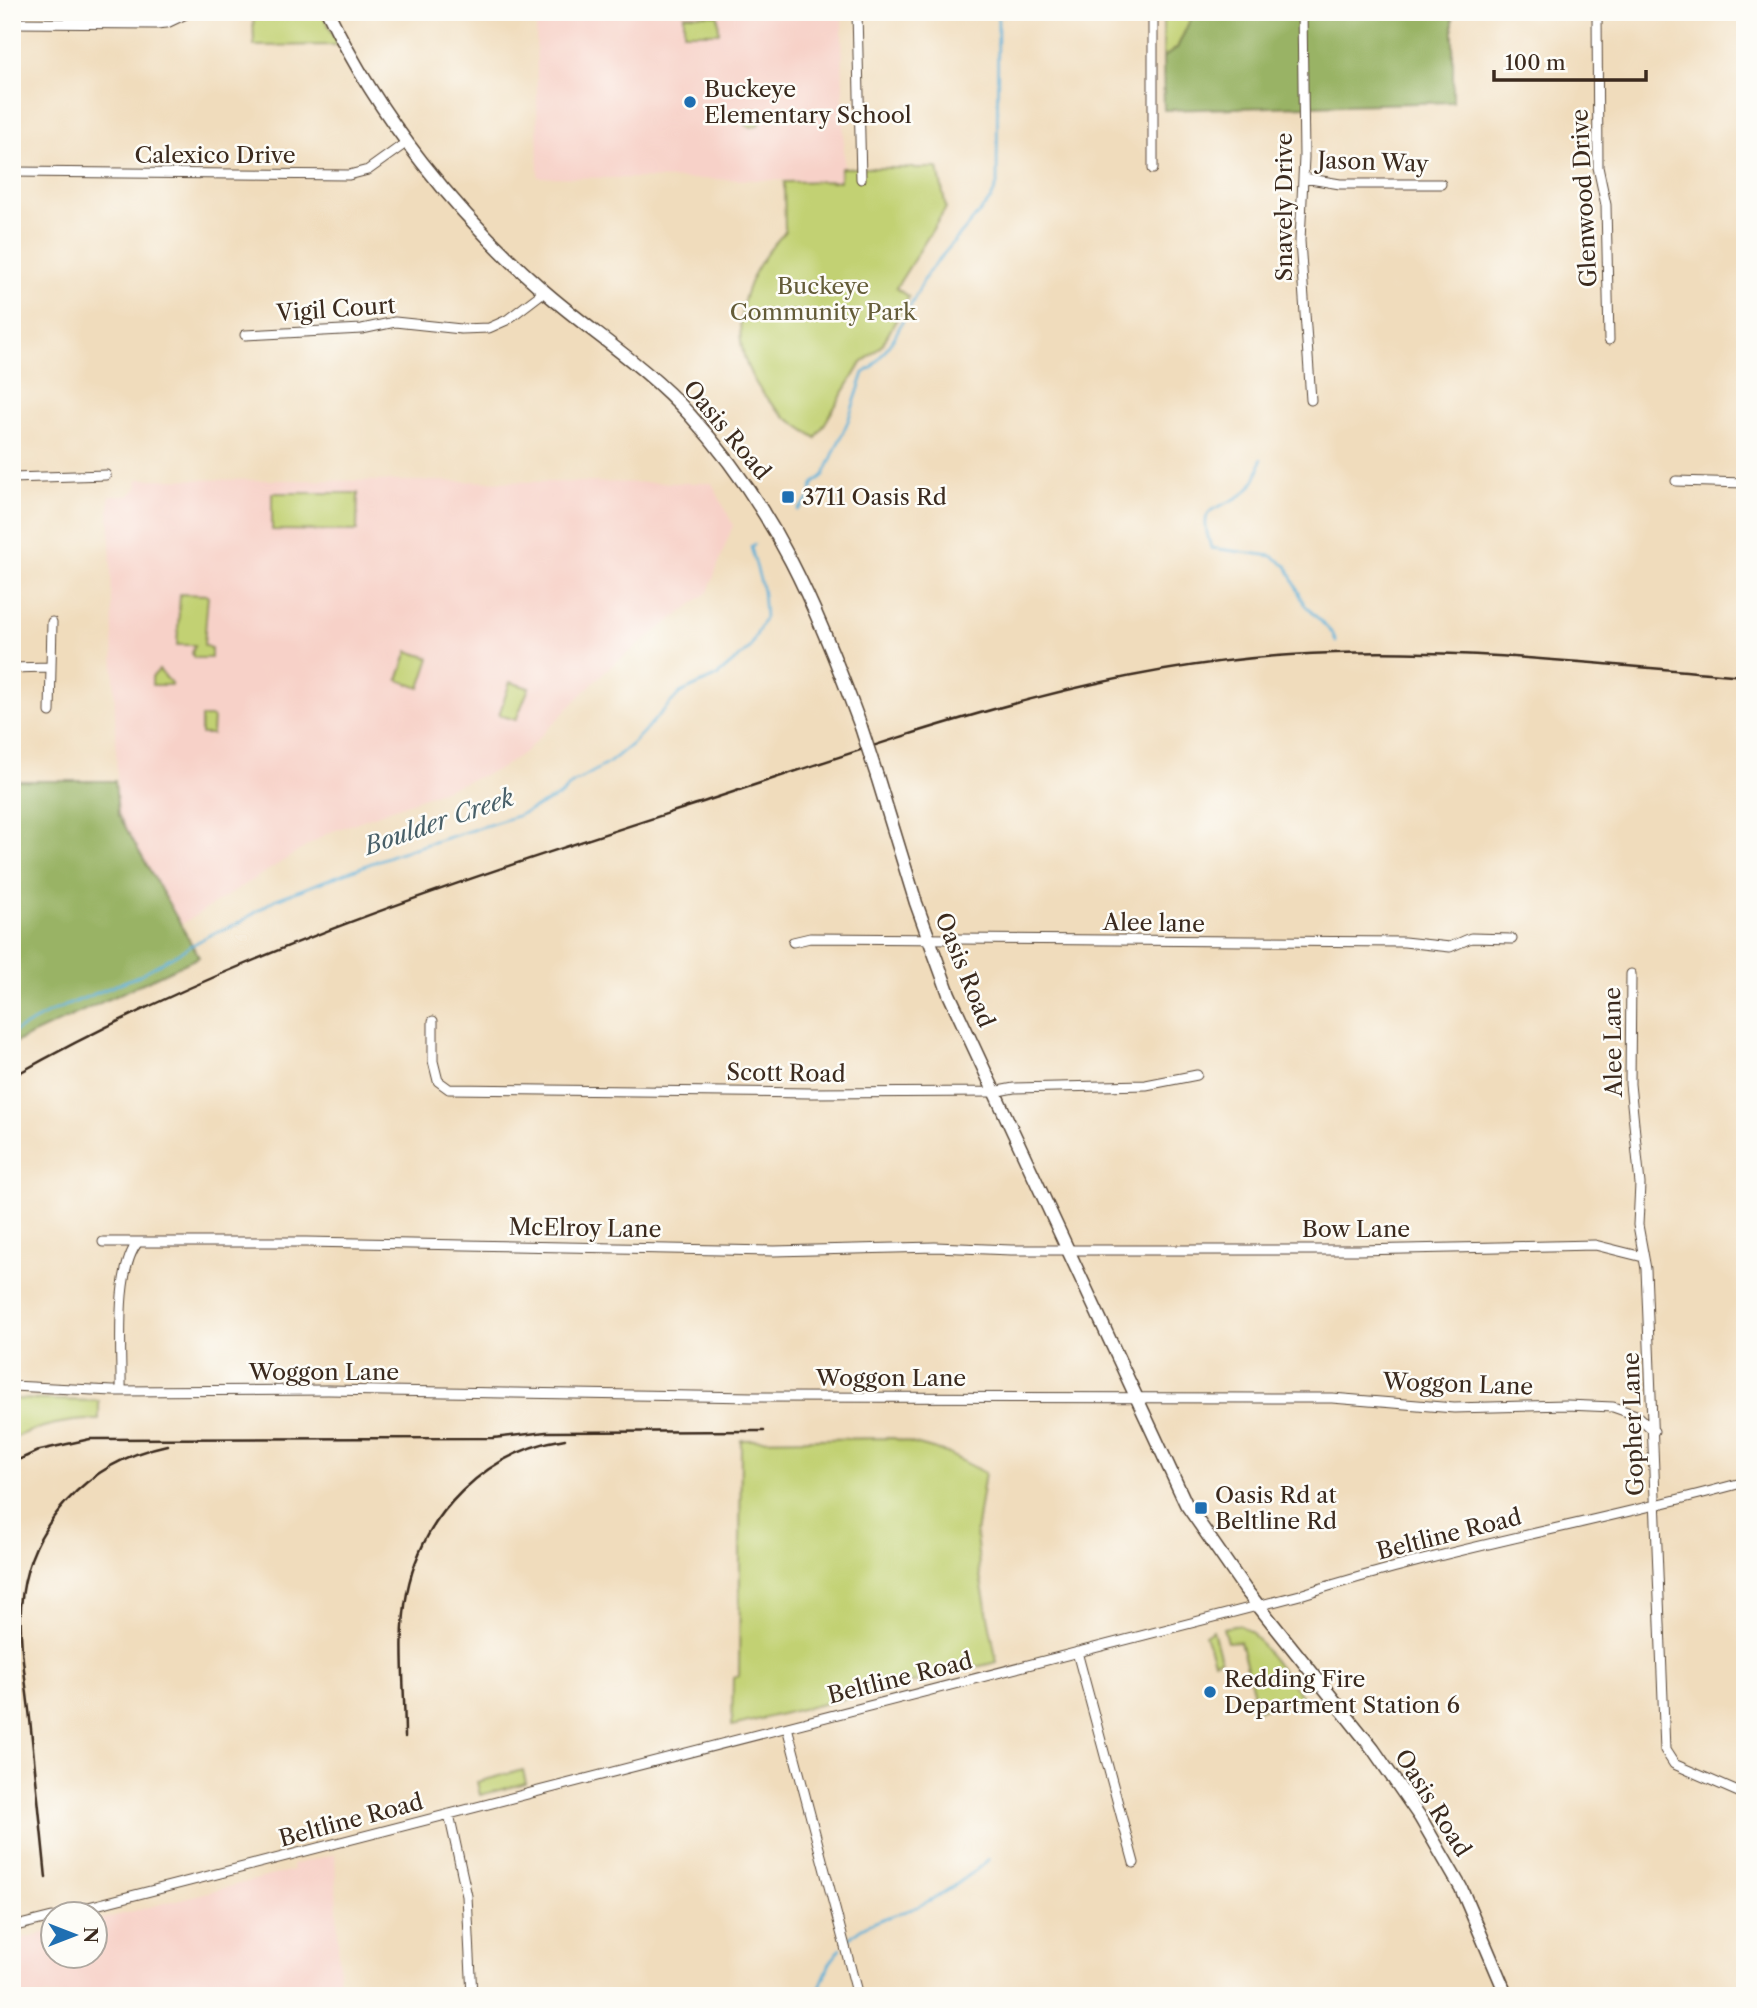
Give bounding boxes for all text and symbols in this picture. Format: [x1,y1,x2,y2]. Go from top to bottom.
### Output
scale bar [1494,38,1647,82]
text: 100 m [1505,50,1566,75]
place label: Buckeye Elementary School [704,75,912,129]
marker: Buckeye Elementary School [682,94,698,110]
street label: Glenwood Drive [1565,108,1603,288]
street label: Snavely Drive [1270,132,1298,282]
street label: Calexico Drive [134,141,296,169]
street label: Jason Way [1314,146,1429,178]
park label: Buckeye Community Park [730,272,918,326]
street label: Vigil Court [274,291,397,327]
street label: Oasis Road [677,375,777,485]
place label: 3711 Oasis Rd [802,483,947,511]
marker: 3711 Oasis Rd [780,489,796,505]
water label: Boulder Creek [358,782,518,861]
street label: Alee lane [1102,908,1205,938]
street label: Oasis Road [929,909,1001,1031]
street label: Alee Lane [1598,987,1628,1098]
street label: Scott Road [726,1058,846,1088]
street label: McElroy Lane [508,1213,662,1243]
street label: Bow Lane [1302,1215,1410,1243]
street label: Gopher Lane [1616,1352,1650,1496]
street label: Woggon Lane [248,1358,399,1386]
street label: Woggon Lane [815,1364,966,1392]
street label: Woggon Lane [1381,1367,1534,1401]
place label: Oasis Rd at Beltline Rd [1215,1481,1337,1535]
marker: Oasis Rd at Beltline Rd [1193,1500,1209,1516]
street label: Beltline Road [1374,1503,1524,1565]
street label: Beltline Road [825,1647,975,1709]
place label: Redding Fire Department Station 6 [1224,1665,1460,1719]
marker: Redding Fire Department Station 6 [1202,1684,1218,1700]
street label: Oasis Road [1389,1744,1477,1862]
street label: Beltline Road [276,1787,426,1853]
north arrow [38,1899,108,1969]
text: N [79,1927,102,1943]

